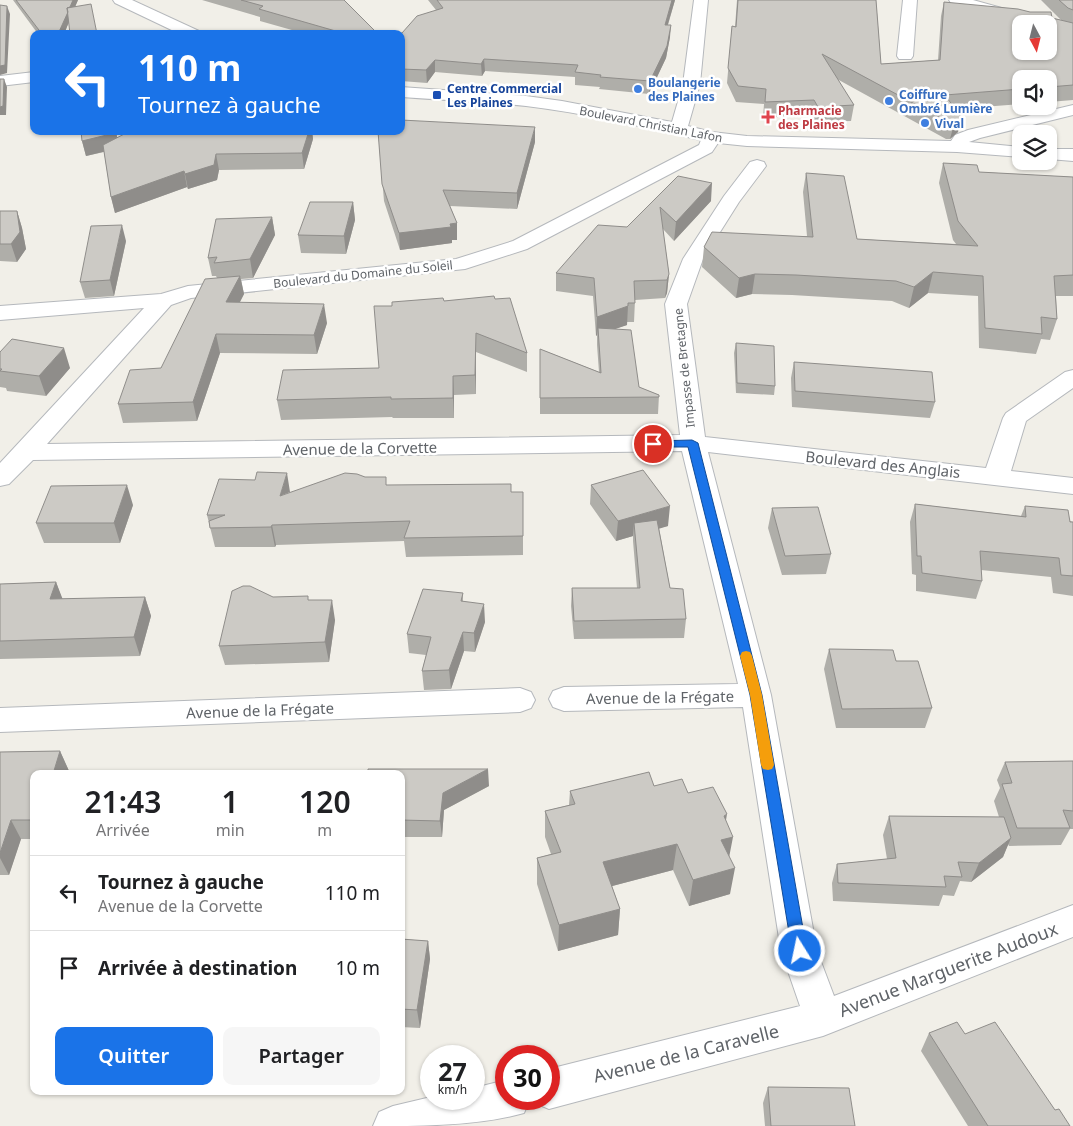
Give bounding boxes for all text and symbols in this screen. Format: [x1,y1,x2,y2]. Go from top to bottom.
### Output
north arrow [1012,15,1058,60]
map controls [1012,15,1057,170]
text: 110 m [138,44,241,91]
icon: left [55,50,120,115]
button: sound [1012,70,1057,115]
place label: Boulangerie des Plaines [648,74,721,105]
place label: Centre Commercial Les Plaines [447,80,562,111]
marker: Boulangerie des Plaines [632,83,644,95]
place label: Coiffure Ombré Lumière [899,86,992,117]
text: Tournez à gauche [138,89,321,119]
marker: Centre Commercial Les Plaines [431,89,443,101]
marker: Coiffure Ombré Lumière [883,95,895,107]
street label: Boulevard Christian Lafon [578,102,724,146]
place label: Pharmacie des Plaines [778,102,845,133]
marker: Pharmacie des Plaines [762,111,774,123]
place label: Vival [935,115,964,132]
marker: Vival [919,117,931,129]
button: layers [1012,125,1057,170]
street label: Boulevard du Domaine du Soleil [272,256,454,292]
street label: Impasse de Bretagne [669,307,699,429]
pin [632,423,674,465]
icon: arrive [639,430,667,458]
street label: Avenue de la Corvette [283,437,437,459]
street label: Boulevard des Anglais [805,446,961,482]
street label: Avenue de la Frégate [586,686,734,708]
street label: Avenue de la Frégate [186,697,334,723]
text: 21:43 [84,781,161,822]
text: 1 [222,781,239,822]
text: 120 [299,781,351,822]
text: Arrivée [96,819,150,841]
text: min [216,819,245,841]
text: m [317,819,332,841]
text: Tournez à gauche [98,869,264,895]
icon: left [55,879,83,907]
text: 110 m [325,880,380,906]
text: Avenue de la Corvette [98,895,263,917]
street label: Avenue Marguerite Audoux [835,916,1061,1022]
position arrow [773,924,825,976]
icon: arrive [55,954,83,982]
text: Arrivée à destination [98,955,297,981]
text: 10 m [336,955,380,981]
street label: Avenue de la Caravelle [591,1018,781,1088]
button: Quitter [55,1027,213,1085]
button: Partager [223,1027,380,1085]
speed limit sign: 30 [495,1045,560,1110]
text: 27 [438,1054,467,1088]
text: km/h [438,1081,467,1098]

